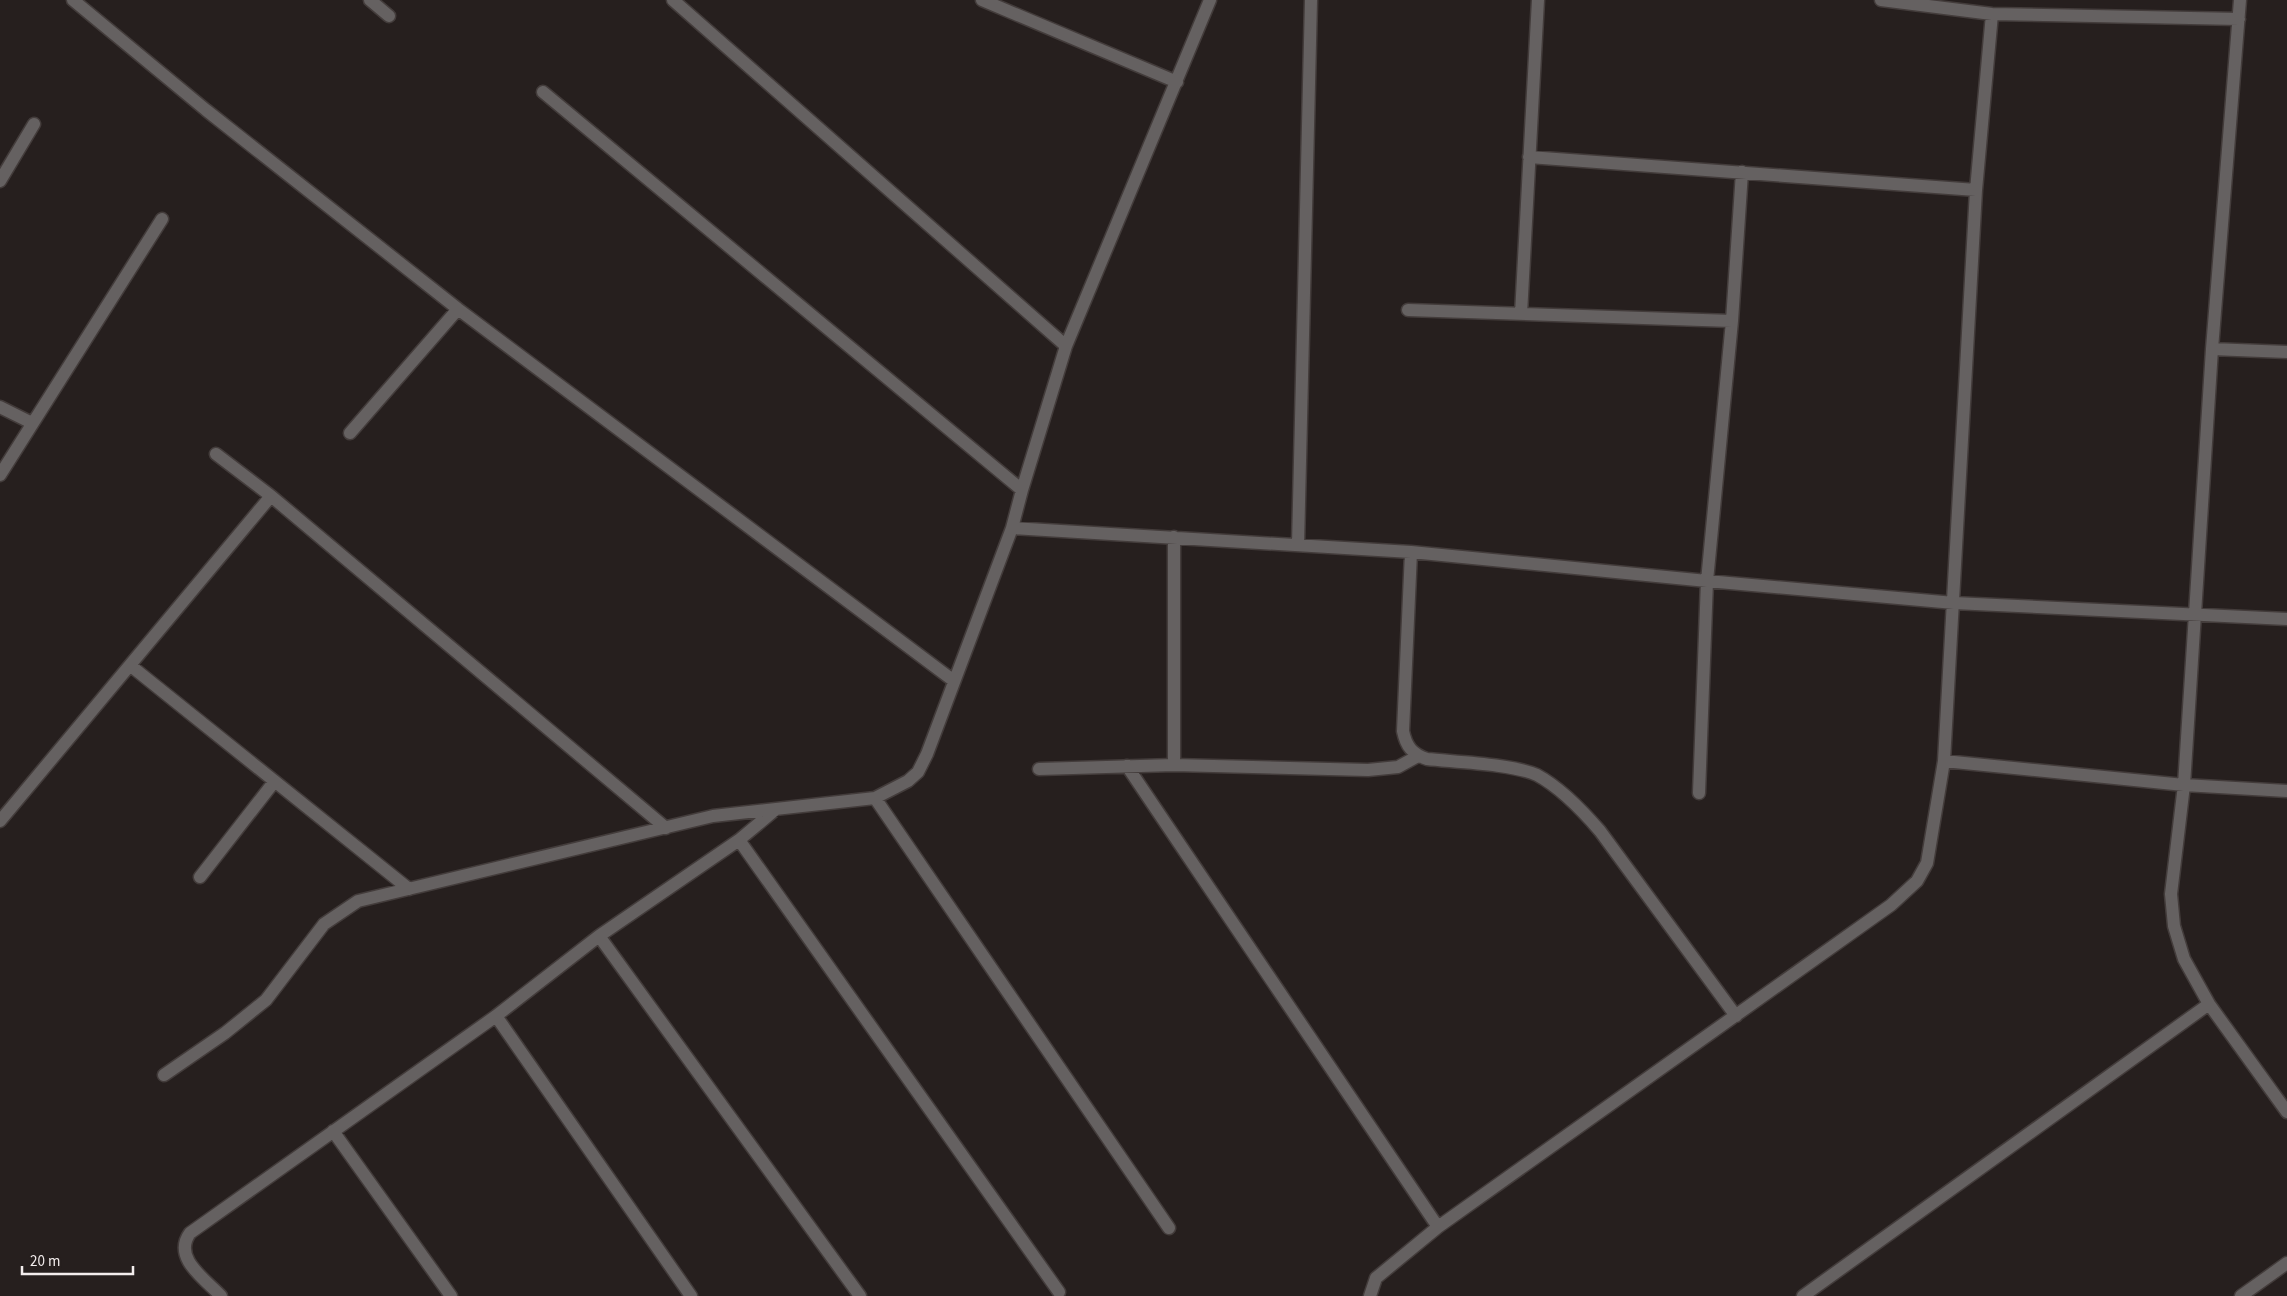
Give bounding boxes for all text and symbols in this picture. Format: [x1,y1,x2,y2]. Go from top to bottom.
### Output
scale bar [22,1244,134,1276]
text: 20 m [30,1251,60,1272]

